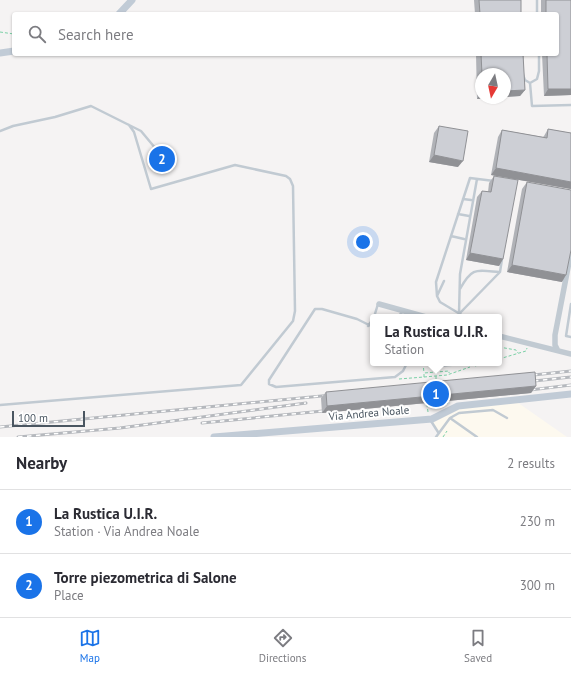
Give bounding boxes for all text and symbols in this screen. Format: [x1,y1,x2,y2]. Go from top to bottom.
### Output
search box [12,12,559,56]
icon: search [26,23,48,45]
text: Search here [58,25,134,44]
north arrow [475,68,511,104]
pin: 2 [149,144,175,174]
your location [353,232,373,252]
popup [370,314,502,366]
text: La Rustica U.I.R. [384,322,488,341]
text: Station [384,341,424,358]
pin: 1 [423,379,449,409]
street label: Via Andrea Noale [327,402,410,424]
scale bar [12,409,85,428]
text: 100 m [18,411,48,425]
text: Nearby [16,452,67,474]
text: 2 results [507,455,555,472]
text: La Rustica U.I.R. [54,504,157,523]
text: 1 [25,513,33,530]
text: 230 m [520,513,555,530]
text: Station · Via Andrea Noale [54,523,199,540]
text: Torre piezometrica di Salone [54,568,237,587]
text: 2 [25,577,33,594]
text: 300 m [520,577,555,594]
text: Place [54,587,84,604]
tab: Map [79,627,101,665]
tab: Directions [259,627,306,665]
tab: Saved [464,627,492,665]

